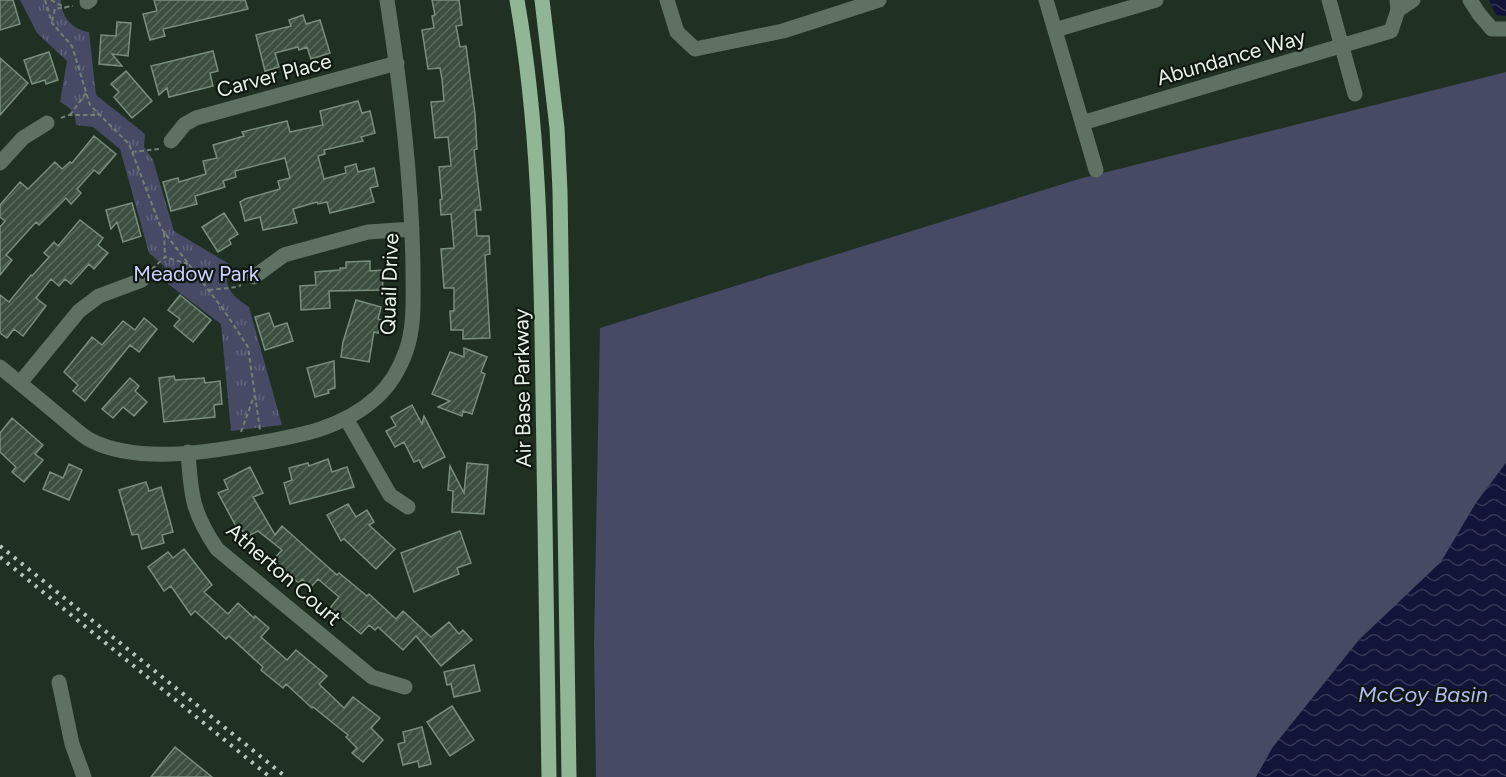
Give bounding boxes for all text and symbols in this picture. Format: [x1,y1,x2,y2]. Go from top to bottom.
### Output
street label: Abundance Way [1154,24,1308,90]
street label: Carver Place [214,48,334,102]
street label: Quail Drive [375,233,403,335]
park label: Meadow Park [133,261,260,286]
street label: Air Base Parkway [508,308,536,468]
street label: Atherton Court [222,517,346,631]
water label: McCoy Basin [1358,681,1488,708]

